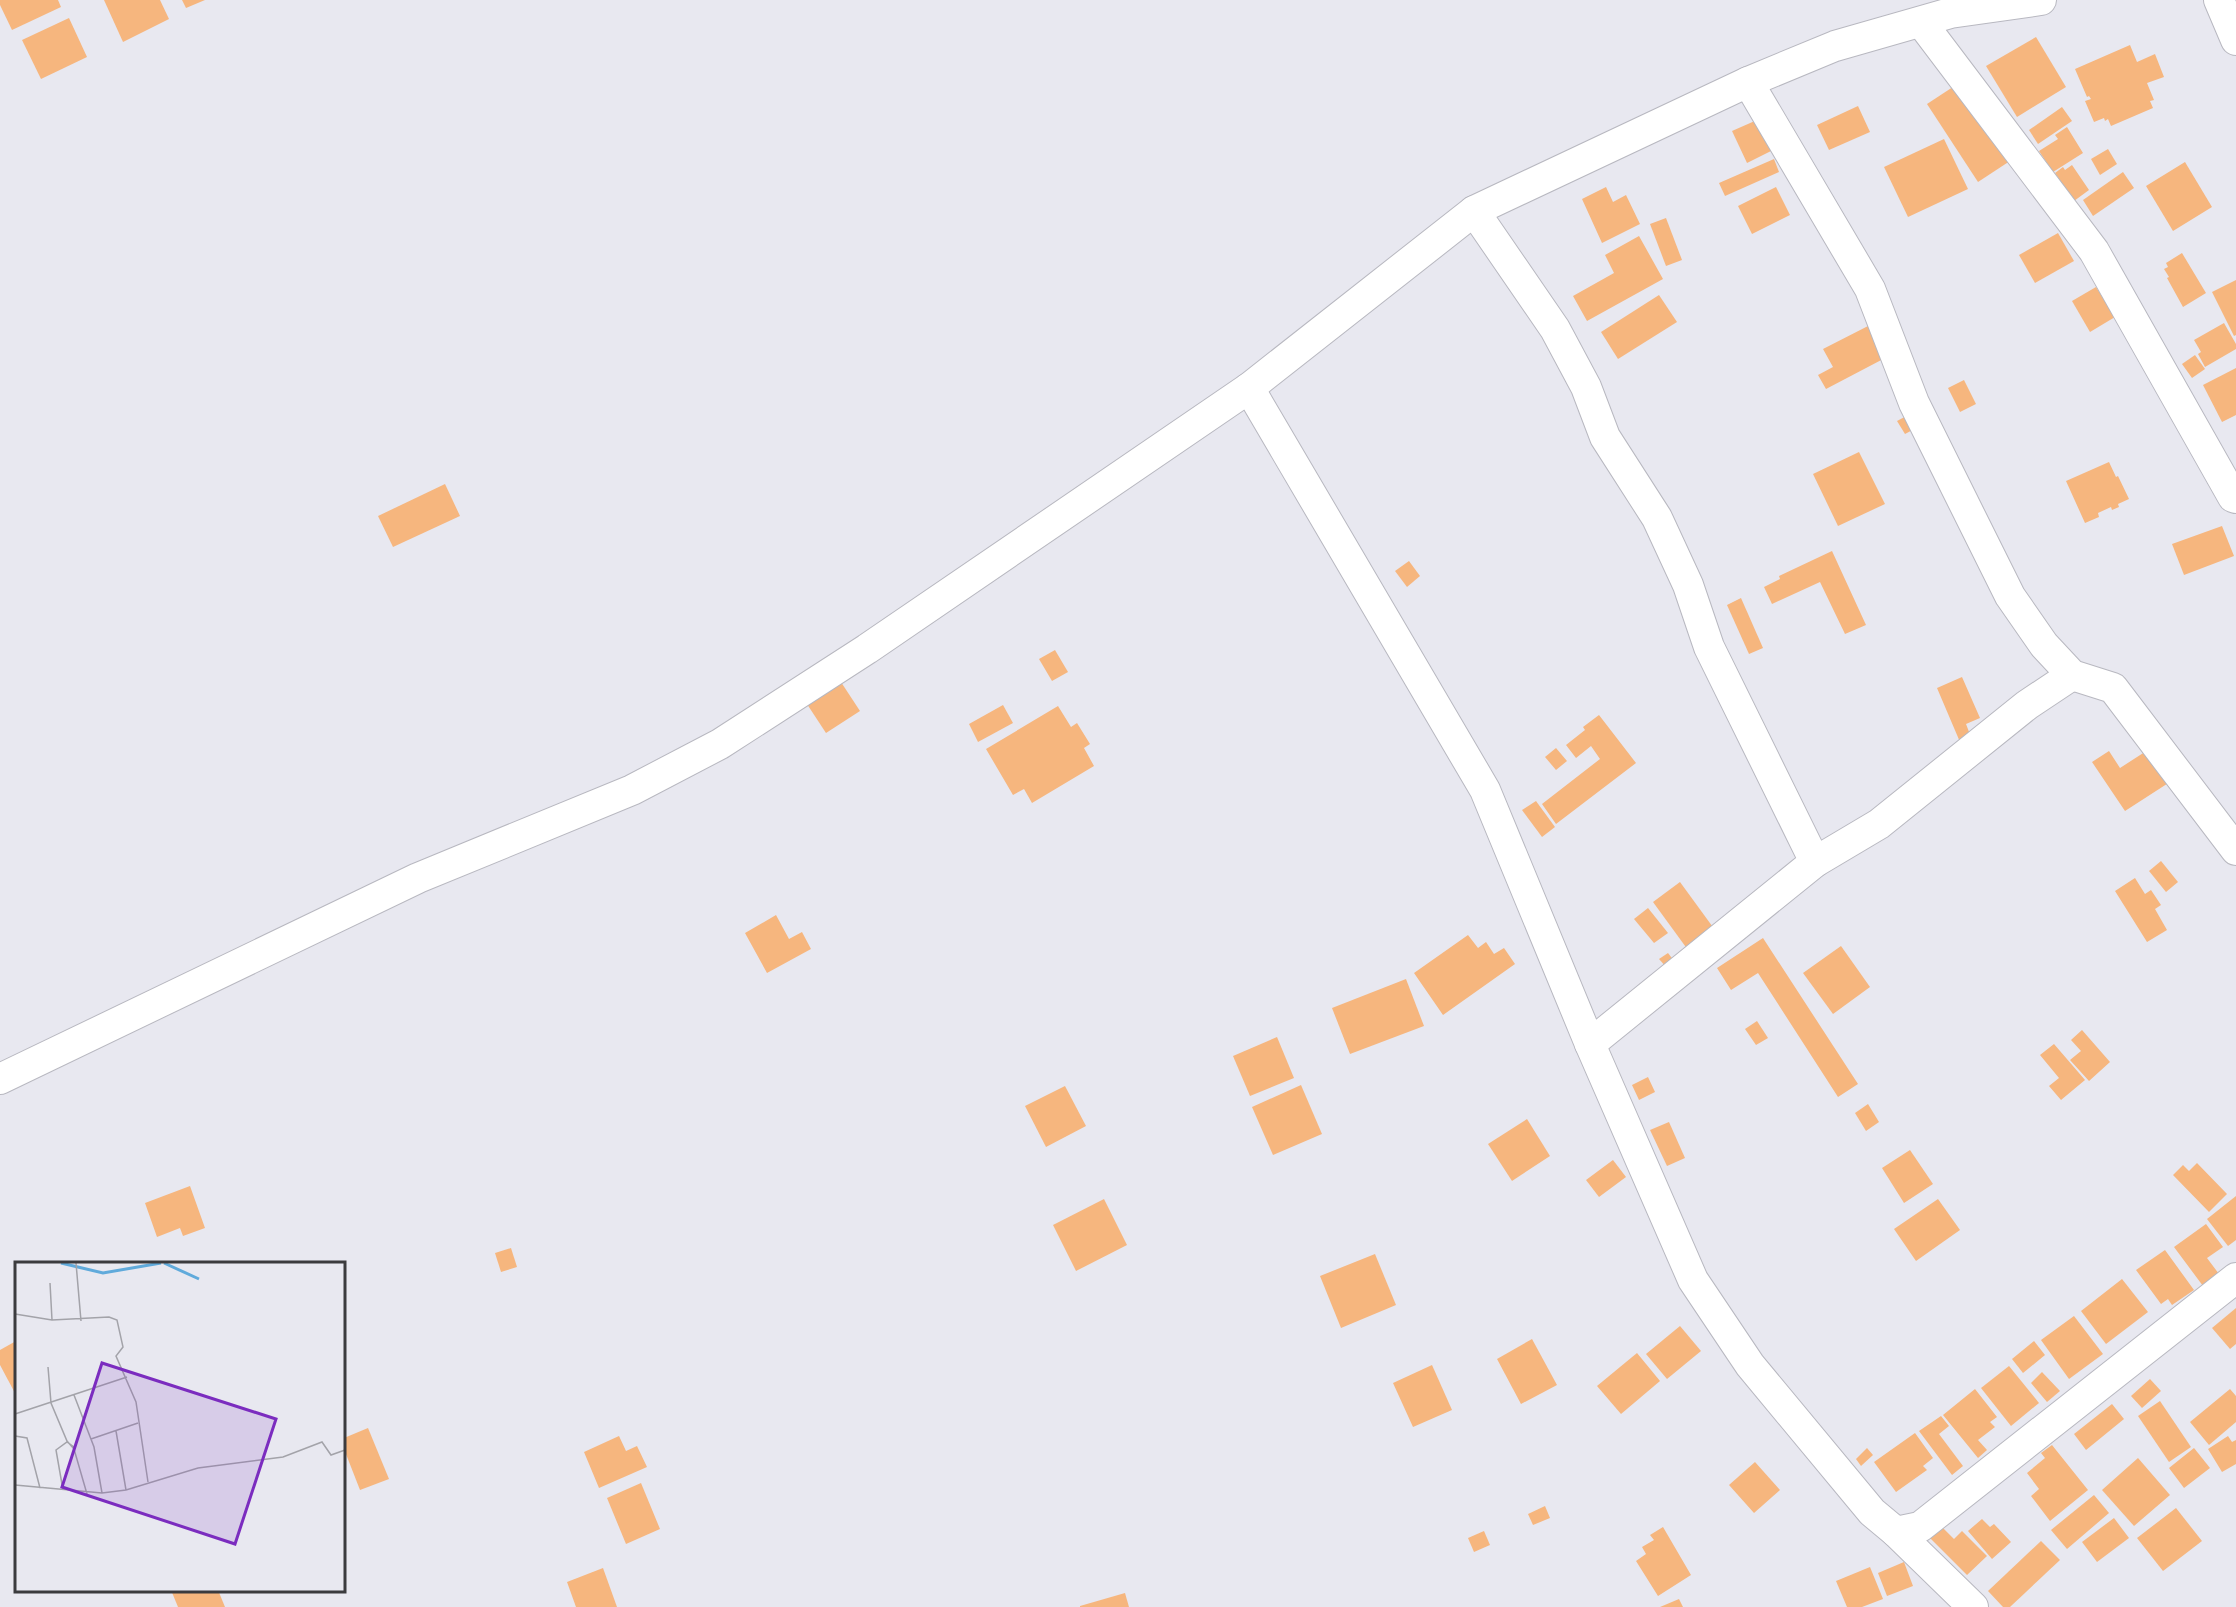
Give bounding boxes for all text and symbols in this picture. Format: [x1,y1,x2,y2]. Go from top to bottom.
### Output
inset map [15,1262,345,1592]

